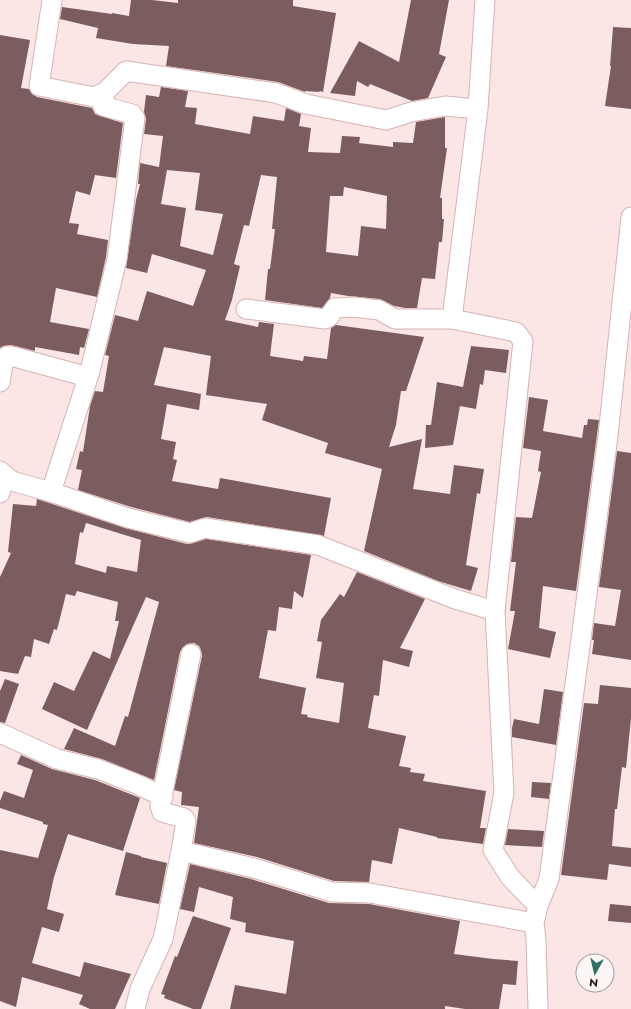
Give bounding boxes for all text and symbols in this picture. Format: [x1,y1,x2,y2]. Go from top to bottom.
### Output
north arrow [575,953,615,993]
text: N [588,974,599,991]

